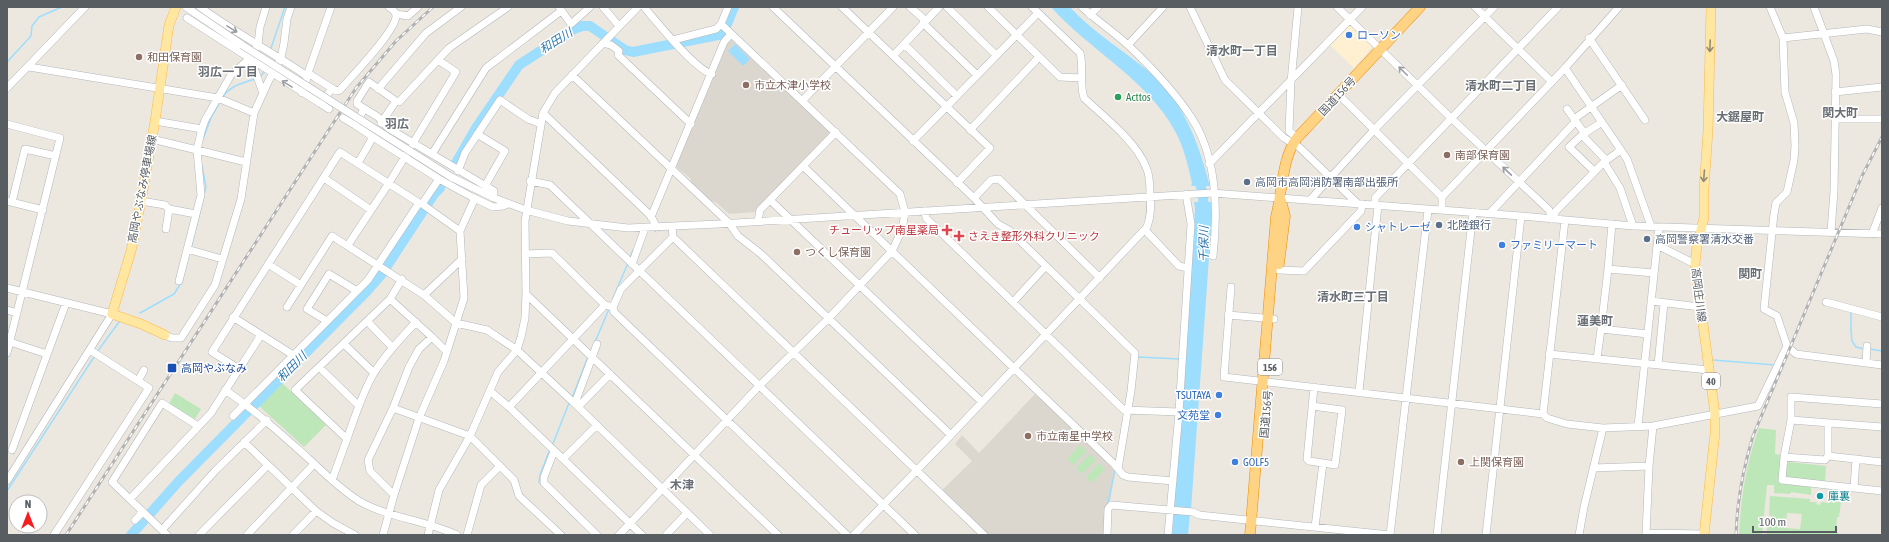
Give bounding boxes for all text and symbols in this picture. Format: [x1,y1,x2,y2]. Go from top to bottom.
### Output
water label: 和田川 [537,24,577,56]
one-way arrow [226,25,237,33]
place label: ローソン [1357,29,1401,41]
marker: ローソン [1344,30,1354,40]
one-way arrow [1706,39,1714,52]
district label: 清水町一丁目 [1206,44,1278,58]
place label: 和田保育園 [147,51,202,63]
marker: 和田保育園 [134,52,144,62]
district label: 羽広一丁目 [198,65,258,79]
one-way arrow [1398,66,1408,76]
street label: 国道156号 [1316,74,1358,118]
one-way arrow [281,79,293,87]
place label: 市立木津小学校 [754,79,831,91]
district label: 清水町二丁目 [1465,79,1537,93]
marker: 市立木津小学校 [741,80,751,90]
place label: Acttos [1126,91,1151,103]
marker: Acttos [1113,92,1123,102]
district label: 関大町 [1822,106,1858,120]
district label: 大鋸屋町 [1716,110,1764,124]
district label: 羽広 [385,117,409,131]
street label: 高岡やぶなみ停車場線 [126,134,158,244]
place label: 南部保育園 [1455,149,1510,161]
marker: 南部保育園 [1442,150,1452,160]
one-way arrow [1502,166,1512,176]
one-way arrow [1701,169,1708,182]
place label: 高岡市高岡消防署南部出張所 [1255,176,1399,188]
marker: 高岡市高岡消防署南部出張所 [1242,177,1252,187]
place label: 北陸銀行 [1447,219,1491,231]
marker: 北陸銀行 [1434,220,1444,230]
place label: シャトレーゼ [1365,221,1431,233]
marker: シャトレーゼ [1352,222,1362,232]
place label: チューリップ南星薬局 [829,224,939,236]
water label: 千保川 [1197,224,1211,262]
marker: チューリップ南星薬局 [942,225,952,235]
marker: さえき整形外科クリニック [953,230,965,242]
place label: さえき整形外科クリニック [968,230,1100,242]
place label: 高岡警察署清水交番 [1655,233,1754,245]
marker: 高岡警察署清水交番 [1642,234,1652,244]
place label: ファミリーマート [1510,239,1598,251]
marker: ファミリーマート [1497,240,1507,250]
place label: つくし保育園 [805,246,871,258]
marker: つくし保育園 [792,247,802,257]
street label: 高岡庄川線 [1690,267,1708,323]
district label: 関町 [1738,267,1762,281]
district label: 清水町三丁目 [1317,290,1389,304]
district label: 蓮美町 [1577,314,1613,328]
water label: 和田川 [274,348,311,385]
road number: 156 [1258,359,1282,375]
marker: 高岡やぶなみ [166,362,178,374]
place label: 高岡やぶなみ [181,362,247,374]
road number: 40 [1702,373,1720,389]
place label: TSUTAYA [1176,389,1212,401]
street label: 国道156号 [1258,389,1274,439]
marker: TSUTAYA [1214,390,1224,400]
place label: 文苑堂 [1177,409,1210,421]
marker: 文苑堂 [1213,410,1223,420]
place label: 市立南星中学校 [1036,430,1113,442]
marker: 市立南星中学校 [1023,431,1033,441]
place label: GOLF5 [1243,456,1269,468]
place label: 上関保育園 [1469,456,1524,468]
marker: GOLF5 [1230,457,1240,467]
marker: 上関保育園 [1456,457,1466,467]
district label: 木津 [670,478,694,492]
place label: 庫裏 [1828,490,1850,502]
marker: 庫裏 [1815,491,1825,501]
north arrow [8,494,48,534]
text: N [25,498,31,510]
scale bar [1753,508,1836,534]
text: 100 m [1759,515,1786,529]

